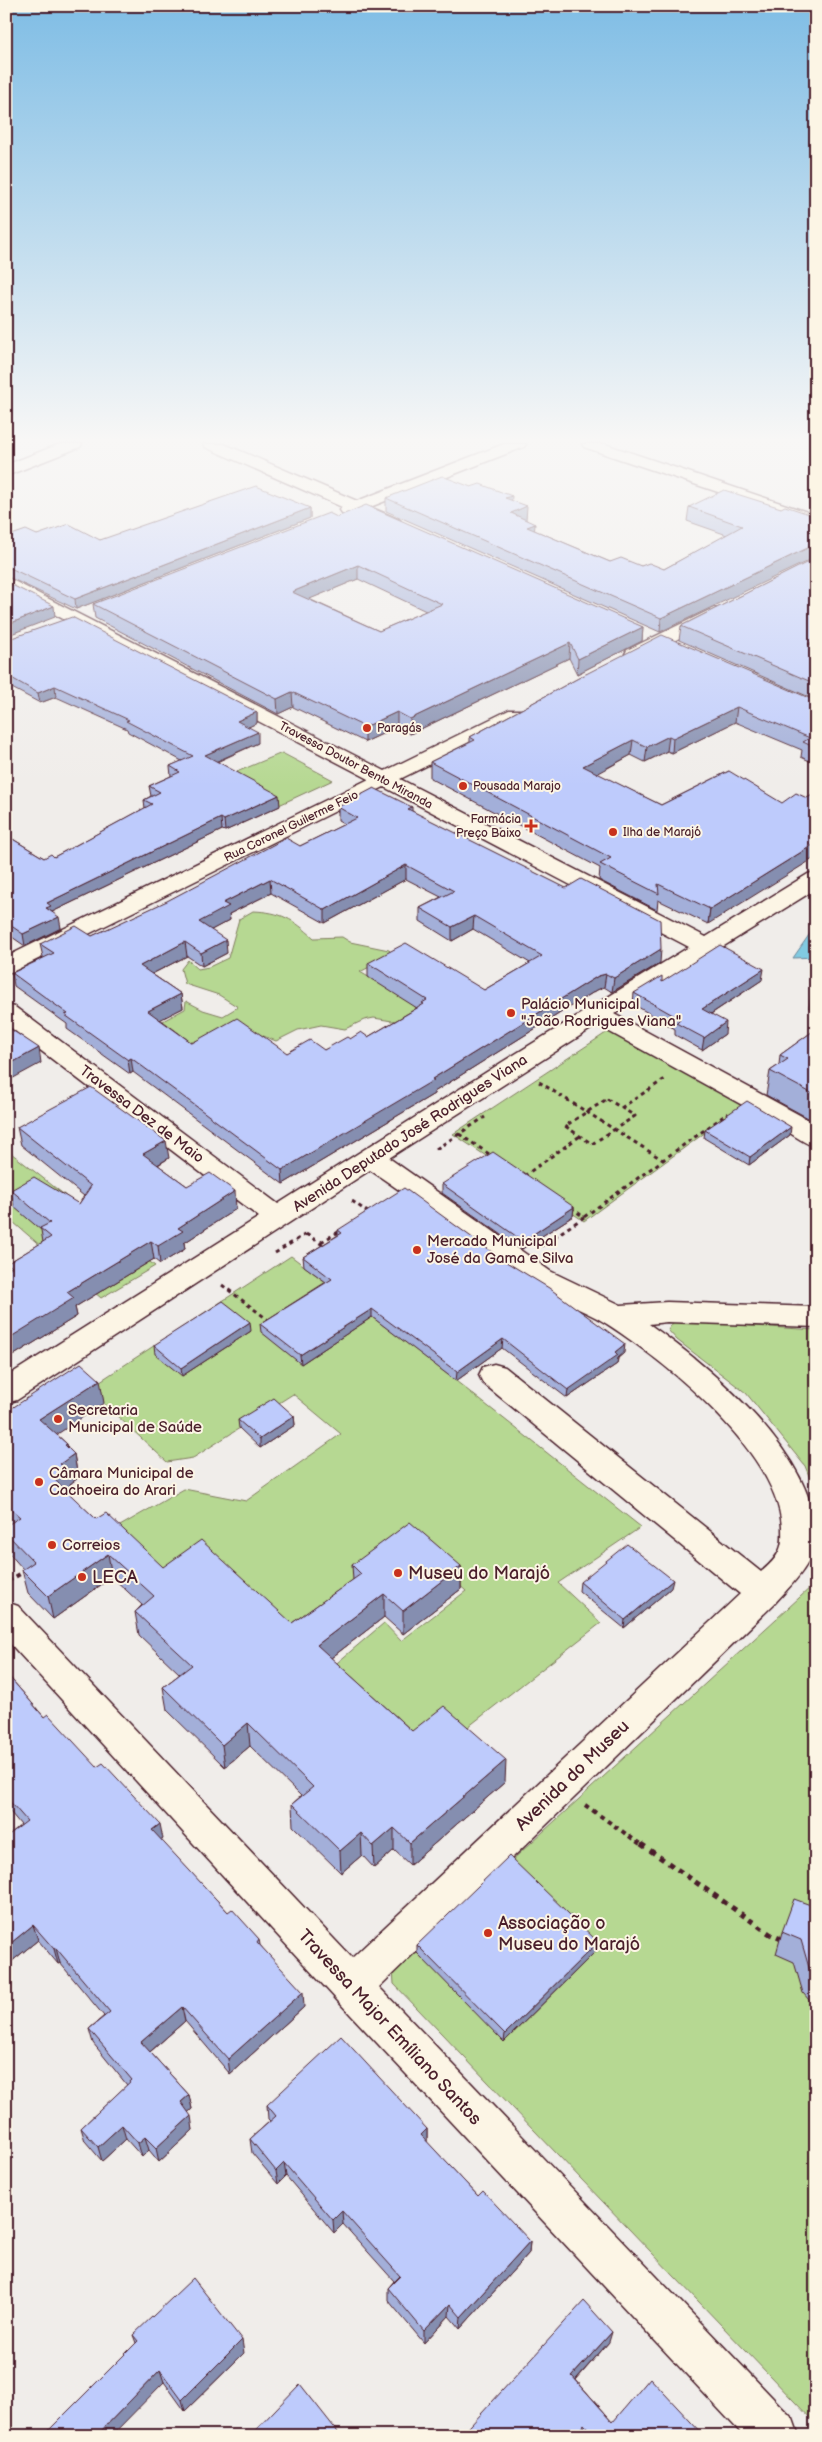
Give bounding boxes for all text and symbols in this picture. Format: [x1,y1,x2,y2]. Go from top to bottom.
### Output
street label: Travessa Doutor Bento Miranda [276,718,435,812]
place label: Paragás [377,721,421,736]
marker: Paragás [361,722,373,734]
place label: Pousada Marajo [473,779,561,794]
marker: Pousada Marajo [457,780,469,792]
street label: Rua Coronel Guilerme Feio [222,787,361,866]
place label: Farmácia Preço Baixo [456,812,521,841]
marker: Farmácia Preço Baixo [525,820,537,832]
place label: Ilha de Marajó [623,825,701,840]
marker: Ilha de Marajó [607,826,619,838]
place label: Palácio Municipal "João Rodrigues Viana" [521,995,681,1031]
marker: Palácio Municipal "João Rodrigues Viana" [505,1007,517,1019]
street label: Avenida Deputado José Rodrigues Viana [289,1050,531,1216]
street label: Travessa Dez de Maio [76,1061,208,1167]
place label: Mercado Municipal José da Gama e Silva [427,1232,573,1268]
marker: Mercado Municipal José da Gama e Silva [411,1244,423,1256]
place label: Secretaria Municipal de Saúde [68,1401,202,1437]
marker: Secretaria Municipal de Saúde [52,1413,64,1425]
place label: Câmara Municipal de Cachoeira do Arari [49,1464,194,1500]
marker: Câmara Municipal de Cachoeira do Arari [33,1476,45,1488]
place label: Correios [62,1536,121,1555]
marker: Correios [46,1539,58,1551]
place label: Museu do Marajó [408,1563,550,1584]
place label: LECA [92,1567,138,1588]
marker: Museu do Marajó [392,1567,404,1579]
marker: LECA [76,1571,88,1583]
street label: Avenida do Museu [511,1716,634,1835]
place label: Associação o Museu do Marajó [498,1913,640,1955]
street label: Travessa Major Emíliano Santos [293,1925,486,2129]
marker: Associação o Museu do Marajó [482,1927,494,1939]

